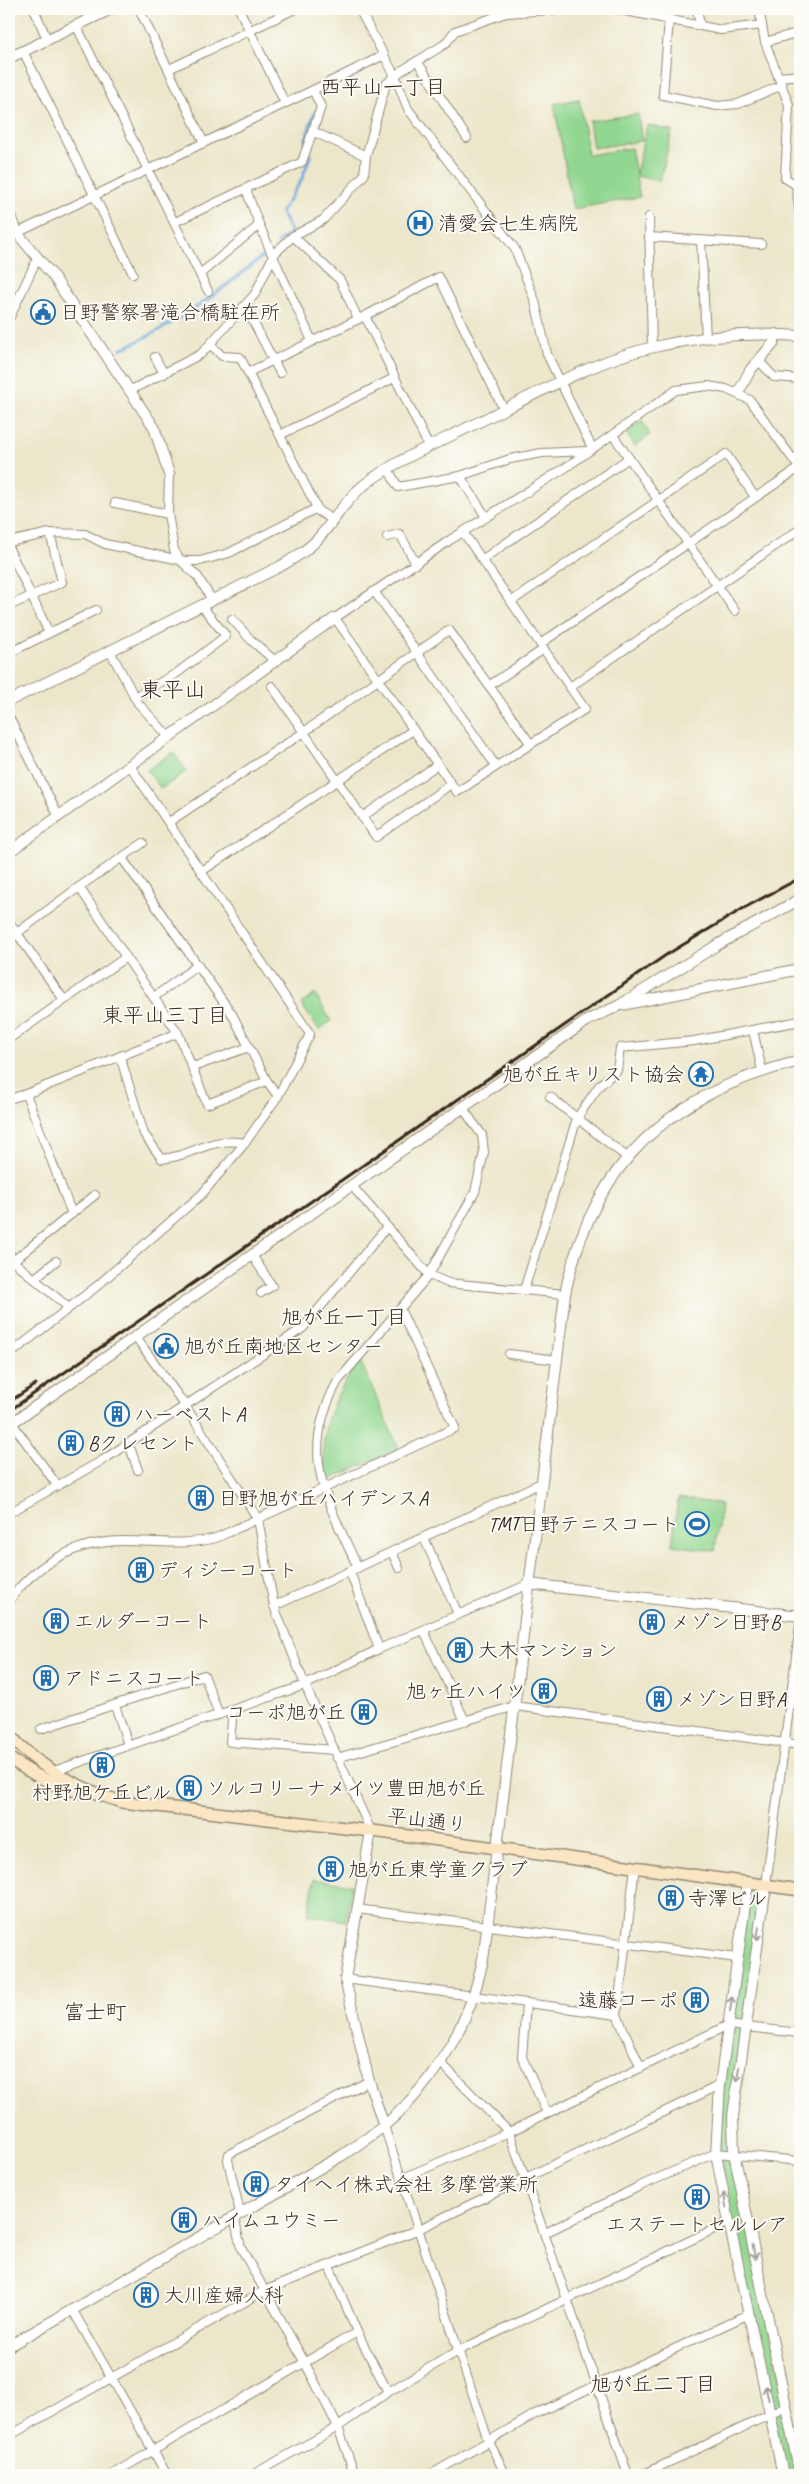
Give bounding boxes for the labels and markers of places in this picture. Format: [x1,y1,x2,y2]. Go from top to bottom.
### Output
hospital icon: 清愛会七生病院 [407,210,433,236]
place label: 清愛会七生病院 [438,211,578,236]
public building icon: 日野警察署滝合橋駐在所 [30,299,56,325]
place label: 日野警察署滝合橋駐在所 [60,300,280,325]
temple icon: 旭が丘キリスト協会 [688,1061,714,1087]
place label: 旭が丘キリスト協会 [502,1062,684,1087]
public building icon: 旭が丘南地区センター [153,1333,179,1359]
place label: 旭が丘南地区センター [184,1334,383,1359]
building icon: ハーベストA [104,1401,130,1427]
place label: ハーベストA [134,1402,247,1427]
building icon: Bクレセント [58,1430,84,1456]
place label: Bクレセント [88,1431,198,1456]
building icon: 日野旭が丘ハイデンスA [188,1485,214,1511]
place label: 日野旭が丘ハイデンスA [218,1486,429,1511]
sports icon: TMT日野テニスコート [684,1511,710,1537]
place label: TMT日野テニスコート [488,1512,680,1537]
building icon: ディジーコート [128,1557,154,1583]
place label: ディジーコート [158,1558,298,1583]
building icon: エルダーコート [43,1608,69,1634]
place label: エルダーコート [74,1609,212,1634]
building icon: メゾン日野B [639,1609,665,1635]
place label: メゾン日野B [670,1610,782,1635]
building icon: 大木マンション [447,1637,473,1663]
place label: 大木マンション [478,1638,617,1663]
building icon: アドニスコート [33,1665,59,1691]
place label: アドニスコート [64,1666,204,1691]
building icon: 旭ヶ丘ハイツ [531,1678,557,1704]
place label: 旭ヶ丘ハイツ [406,1679,526,1704]
building icon: メゾン日野A [646,1686,672,1712]
place label: メゾン日野A [676,1687,787,1712]
building icon: コーポ旭が丘 [351,1699,377,1725]
place label: コーポ旭が丘 [226,1700,346,1725]
building icon: 村野旭ケ丘ビル [89,1752,115,1778]
building icon: ソルコリーナメイツ豊田旭が丘 [176,1775,202,1801]
place label: ソルコリーナメイツ豊田旭が丘 [206,1776,486,1801]
place label: 村野旭ケ丘ビル [32,1780,172,1805]
building icon: 旭が丘東学童クラブ [318,1856,344,1882]
place label: 旭が丘東学童クラブ [348,1857,528,1882]
building icon: 寺澤ビル [658,1885,684,1911]
place label: 寺澤ビル [688,1886,768,1911]
building icon: 遠藤コーポ [683,1987,709,2013]
place label: 遠藤コーポ [578,1988,678,2013]
building icon: タイヘイ株式会社 多摩営業所 [243,2171,269,2197]
place label: タイヘイ株式会社 多摩営業所 [274,2172,538,2197]
building icon: エステートセルレア [684,2184,710,2210]
building icon: ハイムユウミー [171,2207,197,2233]
place label: ハイムユウミー [202,2208,341,2233]
place label: エステートセルレア [606,2212,788,2237]
building icon: 大川産婦人科 [133,2282,159,2308]
place label: 大川産婦人科 [164,2283,284,2308]

